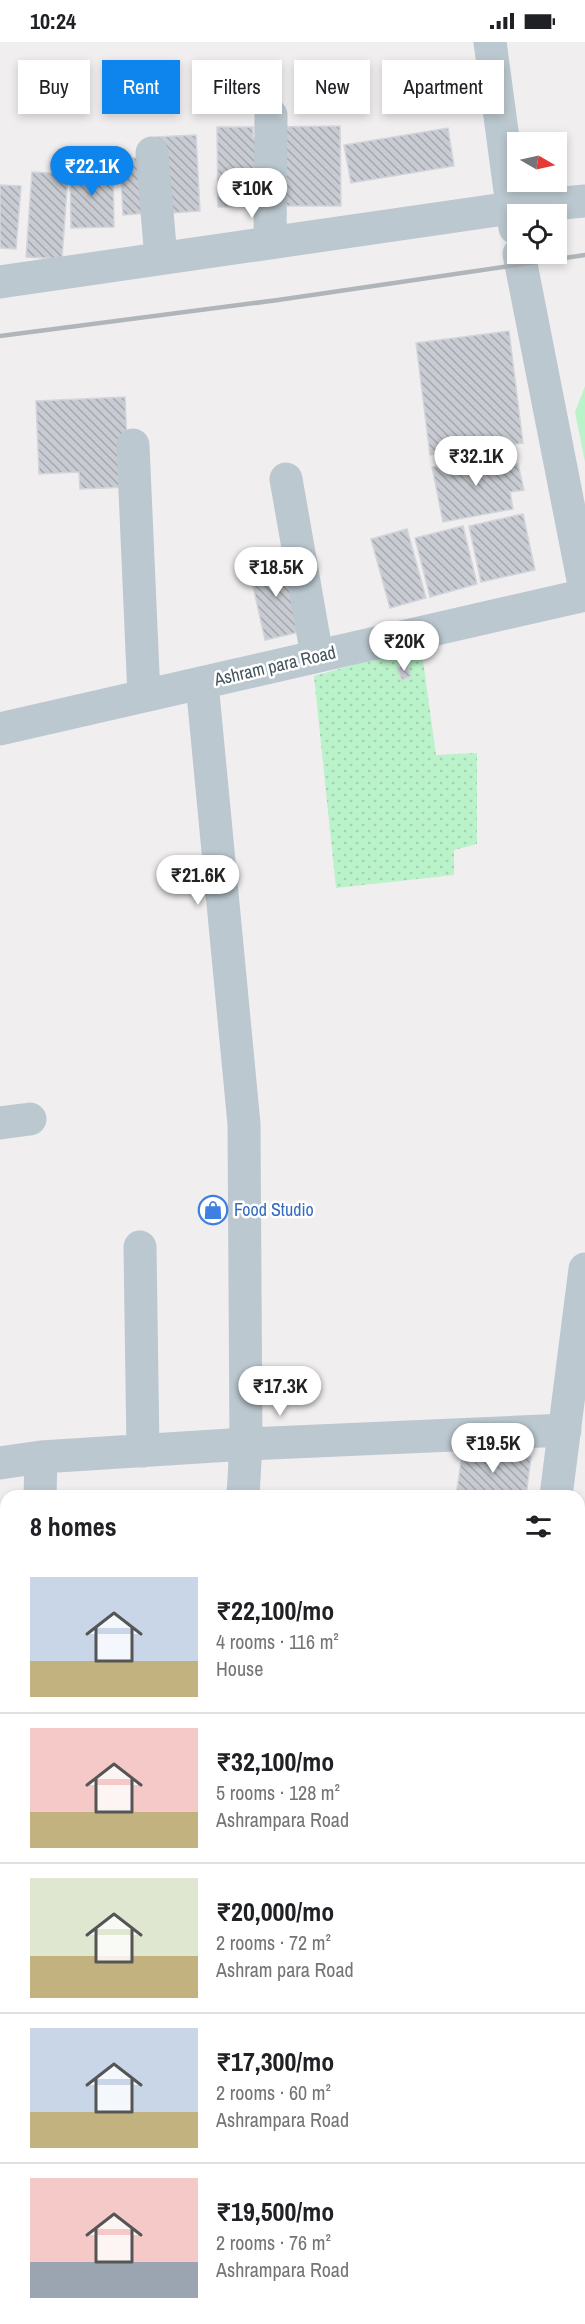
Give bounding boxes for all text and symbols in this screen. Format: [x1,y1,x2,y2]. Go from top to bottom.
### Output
text: 10:24 [30,6,76,36]
chip: Buy [18,60,90,114]
chip: Rent [102,60,180,114]
chip: Filters [192,60,282,114]
chip: New [294,60,370,114]
chip: Apartment [382,60,504,114]
north arrow [507,132,567,192]
map controls [507,132,567,264]
pin: ₹22.1K [43,146,141,197]
text: ₹22.1K [64,152,120,179]
pin: ₹10K [216,168,288,219]
text: ₹10K [231,174,273,201]
button: locate [507,204,567,264]
pin: ₹32.1K [427,436,525,487]
text: ₹32.1K [448,442,504,469]
pin: ₹18.5K [227,547,325,598]
text: ₹18.5K [248,553,304,580]
pin: ₹20K [368,621,440,672]
text: ₹20K [383,627,425,654]
street label: Ashram para Road [211,639,338,692]
pin: ₹21.6K [149,855,247,906]
text: ₹21.6K [170,861,226,888]
shop icon: Food Studio [197,1194,229,1226]
place label: Food Studio [234,1197,314,1222]
pin: ₹17.3K [231,1366,329,1417]
text: ₹17.3K [252,1372,308,1399]
pin: ₹19.5K [444,1423,542,1474]
text: ₹19.5K [465,1429,521,1456]
text: 8 homes [30,1509,117,1544]
icon: filters [522,1510,555,1543]
text: ₹22,100/mo [216,1593,334,1628]
icon: home [78,1601,150,1673]
text: 4 rooms · 116 m² [216,1628,339,1655]
text: House [216,1655,263,1682]
text: ₹32,100/mo [216,1744,334,1779]
icon: home [78,1752,150,1824]
text: 5 rooms · 128 m² [216,1779,340,1806]
text: Ashrampara Road [216,1806,349,1833]
text: ₹20,000/mo [216,1894,334,1929]
icon: home [78,1902,150,1974]
text: 2 rooms · 72 m² [216,1929,331,1956]
text: Ashram para Road [216,1956,354,1983]
text: ₹17,300/mo [216,2044,334,2079]
icon: home [78,2052,150,2124]
text: 2 rooms · 60 m² [216,2079,331,2106]
text: Ashrampara Road [216,2106,349,2133]
text: ₹19,500/mo [216,2194,334,2229]
icon: home [78,2202,150,2274]
text: 2 rooms · 76 m² [216,2229,331,2256]
text: Ashrampara Road [216,2256,349,2283]

